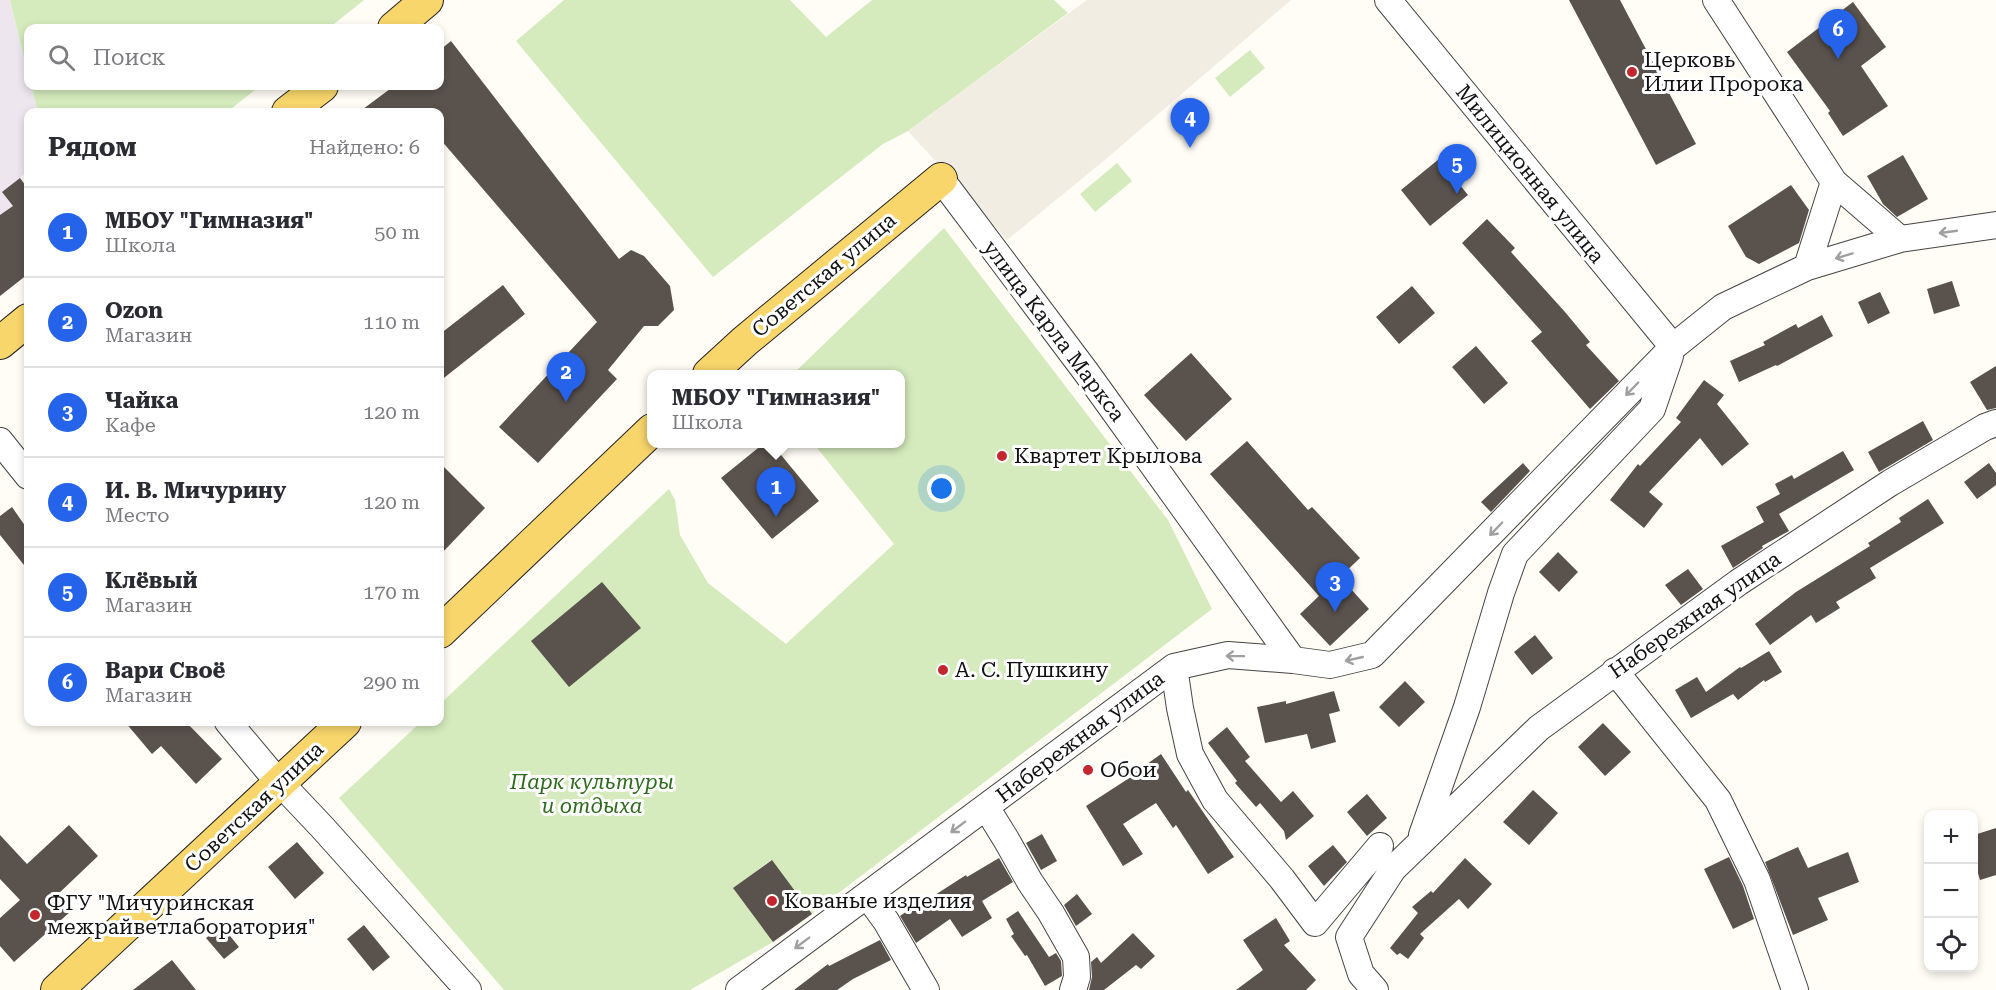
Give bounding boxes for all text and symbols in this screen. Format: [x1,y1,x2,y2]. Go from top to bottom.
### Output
pin: 6 [1818,10,1858,59]
search box [24,24,444,90]
icon: search [45,41,78,74]
text: Поиск [93,45,165,70]
place label: Церковь Илии Пророка [1644,48,1804,96]
marker: Церковь Илии Пророка [1625,65,1639,79]
street label: Милиционная улица [1451,80,1610,268]
pin: 4 [1170,98,1210,148]
text: Рядом [48,132,137,162]
text: Найдено: 6 [309,135,420,159]
pin: 5 [1438,144,1476,194]
street label: Советская улица [747,207,901,342]
text: МБОУ "Гимназия" [105,208,313,233]
text: 1 [62,220,73,244]
text: 50 m [374,220,420,244]
one-way arrow [1938,226,1958,237]
text: Школа [105,233,176,257]
street label: улица Карла Маркса [978,236,1130,427]
one-way arrow [1834,251,1853,262]
text: Ozon [105,298,163,323]
text: 2 [62,310,73,334]
text: 110 m [363,310,420,334]
text: Магазин [105,323,192,347]
pin: 2 [546,352,586,402]
popup [647,370,905,448]
one-way arrow [1625,382,1640,397]
text: МБОУ "Гимназия" [672,385,880,410]
text: Чайка [105,388,178,413]
text: 3 [62,400,73,424]
text: 120 m [363,400,420,424]
text: Школа [672,410,743,434]
text: Кафе [105,413,156,437]
place label: Квартет Крылова [1014,444,1203,468]
marker: Квартет Крылова [995,449,1009,463]
pin: 1 [756,468,796,517]
your location [927,474,956,503]
text: И. В. Мичурину [105,478,286,503]
text: 4 [62,490,73,514]
text: 120 m [363,490,420,514]
text: Место [105,503,170,527]
one-way arrow [1488,521,1503,536]
street label: Набережная улица [1605,546,1786,683]
pin: 3 [1316,562,1354,612]
text: Клёвый [105,568,198,593]
text: 5 [62,580,73,604]
text: 170 m [363,580,420,604]
text: Магазин [105,593,192,617]
one-way arrow [1226,650,1246,662]
one-way arrow [1345,654,1365,665]
text: Вари Своё [105,658,226,683]
place label: А. С. Пушкину [955,658,1109,682]
marker: А. С. Пушкину [936,663,950,677]
street label: Набережная улица [991,666,1169,808]
text: 6 [62,670,73,694]
text: 290 m [363,670,420,694]
text: Магазин [105,683,192,707]
street label: Советская улица [180,736,329,877]
place label: Обои [1100,758,1157,782]
marker: Обои [1081,763,1095,777]
park label: Парк культуры и отдыха [509,770,674,818]
map controls [1924,810,1978,972]
button: + [1924,810,1978,864]
one-way arrow [951,821,967,833]
button: − [1924,864,1978,918]
place label: Кованые изделия [784,889,972,913]
place label: ФГУ "Мичуринская межрайветлаборатория" [47,891,316,939]
marker: Кованые изделия [765,894,779,908]
marker: ФГУ "Мичуринская межрайветлаборатория" [28,908,42,922]
button: locate [1924,918,1978,972]
one-way arrow [794,937,810,950]

